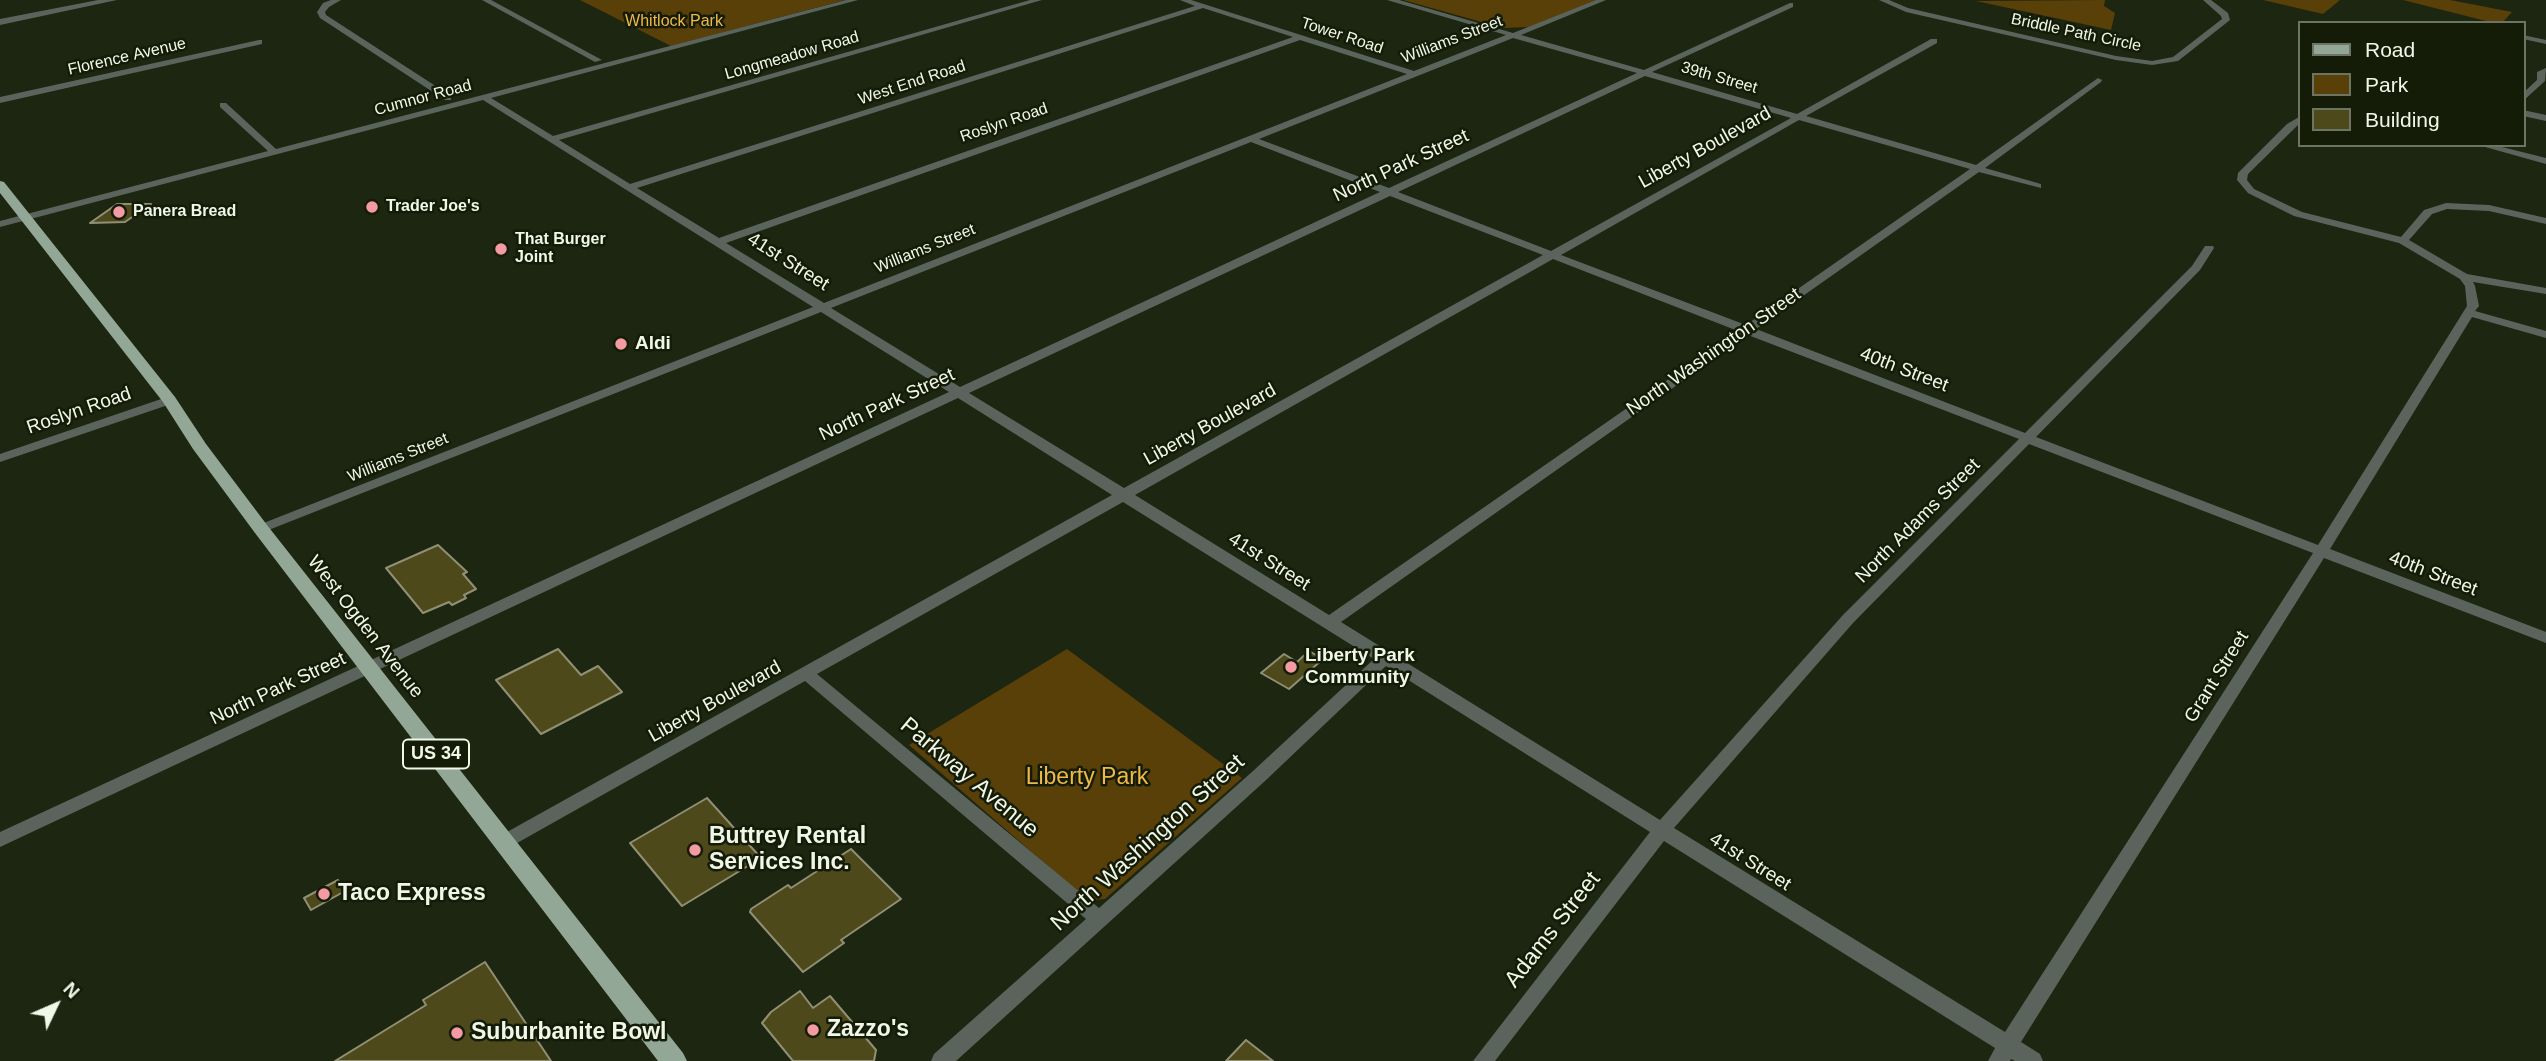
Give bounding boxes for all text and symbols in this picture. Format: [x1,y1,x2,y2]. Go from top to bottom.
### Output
street label: Briddle Path Circle [2009,10,2143,56]
park label: Whitlock Park [625,12,723,32]
street label: Williams Street [1399,12,1505,68]
street label: Tower Road [1298,14,1386,58]
legend [2298,21,2525,147]
street label: Longmeadow Road [723,28,861,84]
street label: Florence Avenue [66,34,188,80]
text: Road [2365,38,2415,61]
street label: West End Road [856,57,968,109]
street label: 39th Street [1679,58,1759,98]
text: Park [2365,73,2408,96]
street label: Cumnor Road [372,76,474,120]
street label: Roslyn Road [958,99,1050,147]
street label: Liberty Boulevard [1635,102,1775,194]
text: Building [2365,108,2440,131]
street label: North Park Street [1330,125,1472,207]
place label: Trader Joe's [386,197,480,217]
marker: Trader Joe's [364,199,380,215]
place label: Panera Bread [133,202,236,222]
marker: Panera Bread [111,204,127,220]
street label: Williams Street [872,220,978,278]
street label: 41st Street [743,228,833,296]
place label: That Burger Joint [515,230,606,268]
marker: That Burger Joint [493,241,509,257]
street label: North Washington Street [1623,283,1805,421]
place label: Aldi [635,333,671,355]
marker: Aldi [613,336,629,352]
street label: 40th Street [1857,343,1951,397]
street label: North Park Street [816,364,958,446]
street label: Liberty Boulevard [1140,379,1280,471]
street label: Roslyn Road [24,383,134,439]
street label: Williams Street [345,429,451,487]
street label: North Adams Street [1851,454,1985,588]
street label: 41st Street [1224,528,1314,596]
street label: 40th Street [2386,547,2480,601]
street label: West Ogden Avenue [302,551,428,703]
street label: Grant Street [2180,627,2254,727]
place label: Liberty Park Community [1305,645,1415,689]
street label: North Park Street [207,648,349,730]
street label: Liberty Boulevard [645,656,785,748]
marker: Liberty Park Community [1283,659,1299,675]
street label: Parkway Avenue [894,712,1044,844]
road number: US 34 [403,740,469,768]
street label: North Washington Street [1046,749,1250,937]
park label: Liberty Park [1026,764,1148,792]
place label: Buttrey Rental Services Inc. [709,823,866,877]
street label: 41st Street [1705,828,1795,896]
marker: Buttrey Rental Services Inc. [687,842,703,858]
street label: Adams Street [1499,867,1607,993]
place label: Taco Express [338,880,486,908]
marker: Taco Express [316,886,332,902]
north arrow [21,970,91,1040]
text: N [59,978,84,1002]
place label: Zazzo's [827,1016,909,1044]
place label: Suburbanite Bowl [471,1019,666,1047]
marker: Zazzo's [805,1022,821,1038]
marker: Suburbanite Bowl [449,1025,465,1041]

